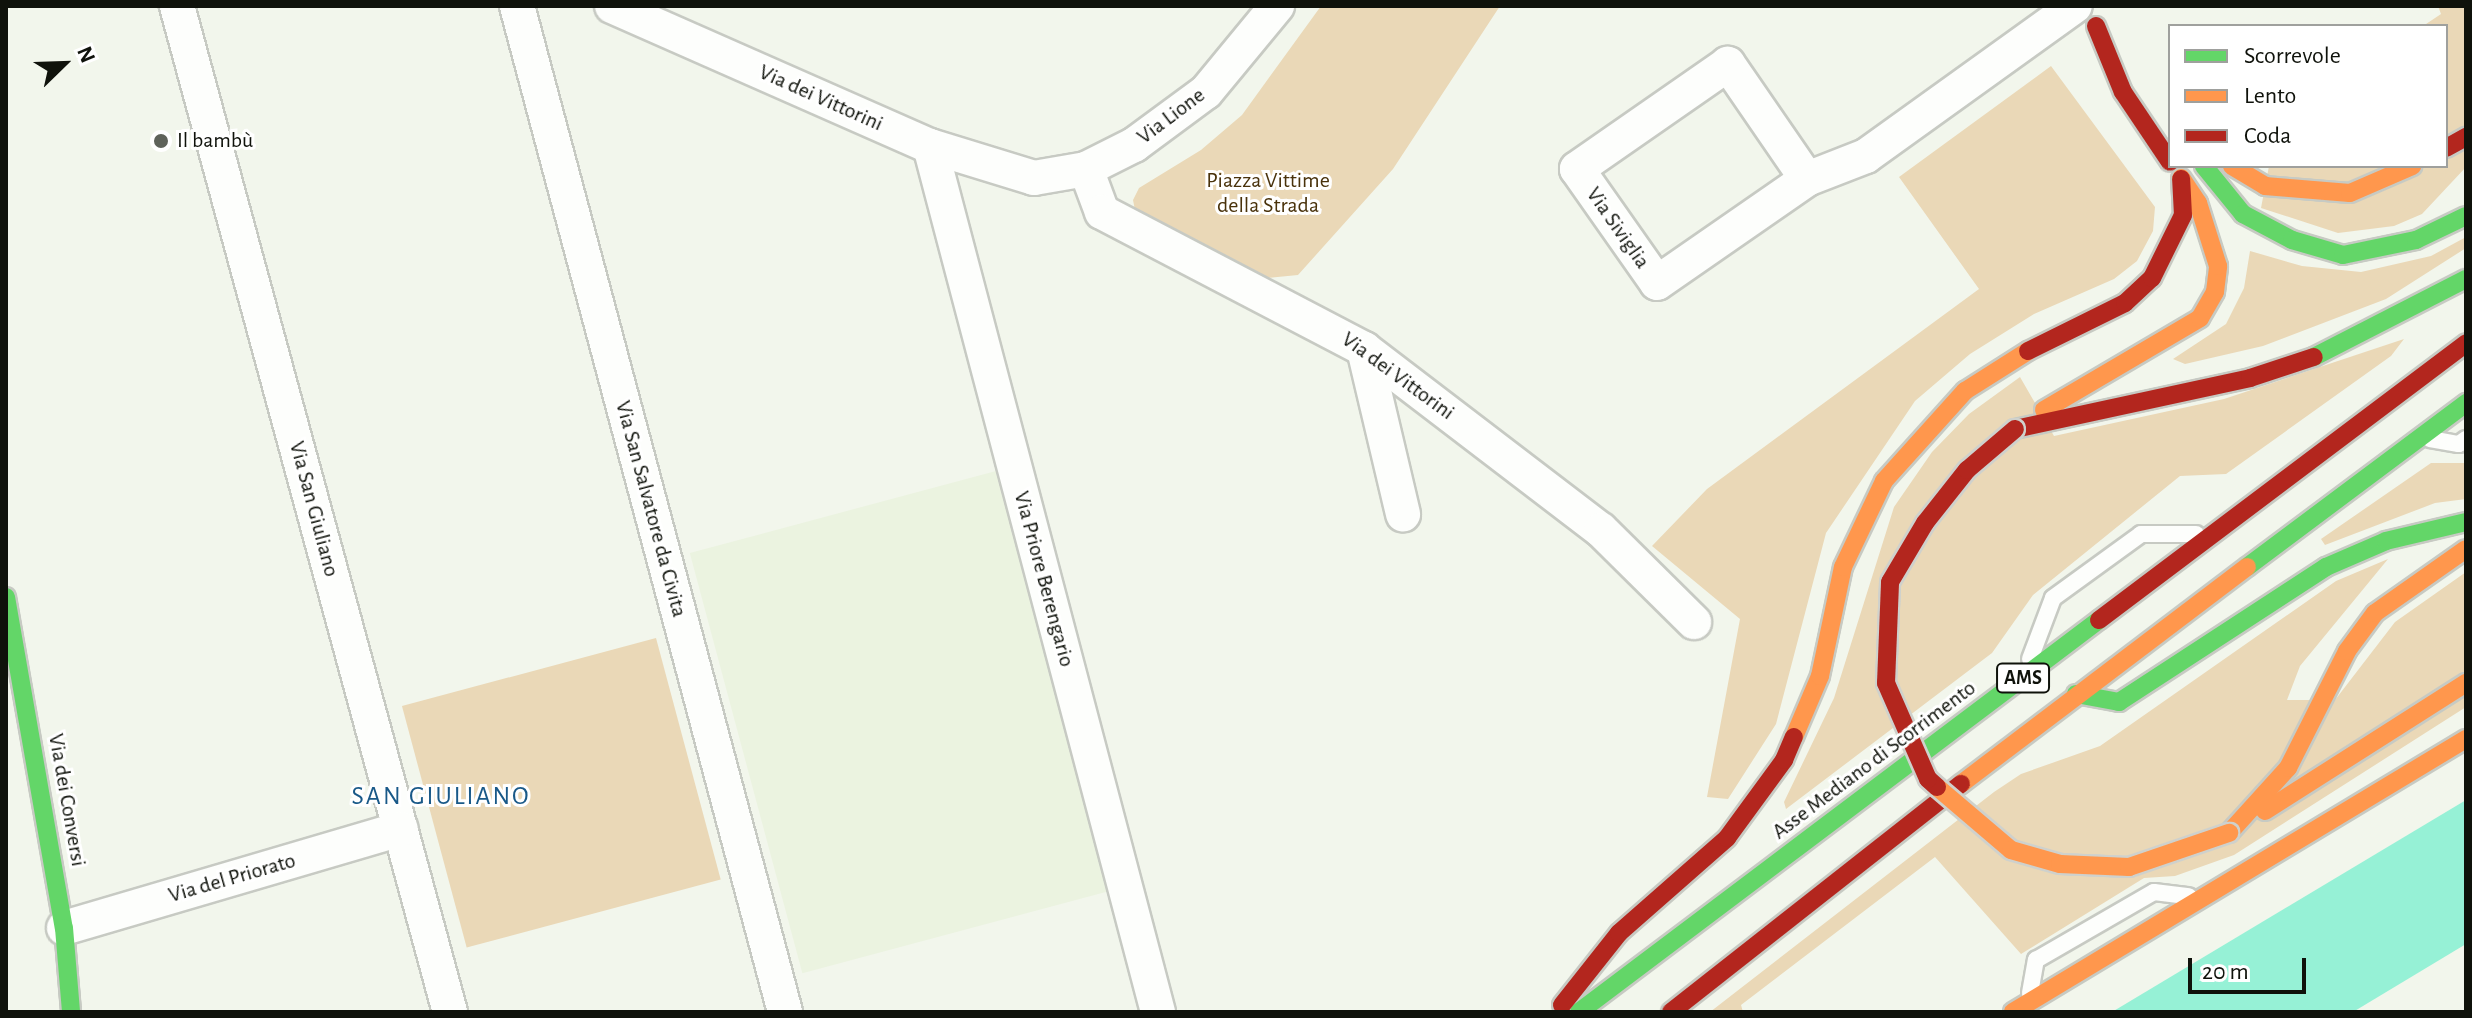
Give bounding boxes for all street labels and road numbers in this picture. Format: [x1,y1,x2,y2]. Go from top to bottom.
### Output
street label: Via dei Vittorini [755,59,887,137]
street label: Via Lione [1132,82,1210,150]
street label: Via Siviglia [1580,182,1656,274]
street label: Via dei Vittorini [1336,326,1460,426]
street label: Via San Salvatore da Civita [609,398,693,620]
street label: Via San Giuliano [283,438,345,580]
street label: Via Priore Berengario [1008,488,1080,670]
road number: AMS [1995,662,2051,694]
street label: Asse Mediano di Scorrimento [1767,675,1981,845]
street label: Via dei Conversi [42,732,92,868]
street label: Via del Priorato [165,847,299,909]

